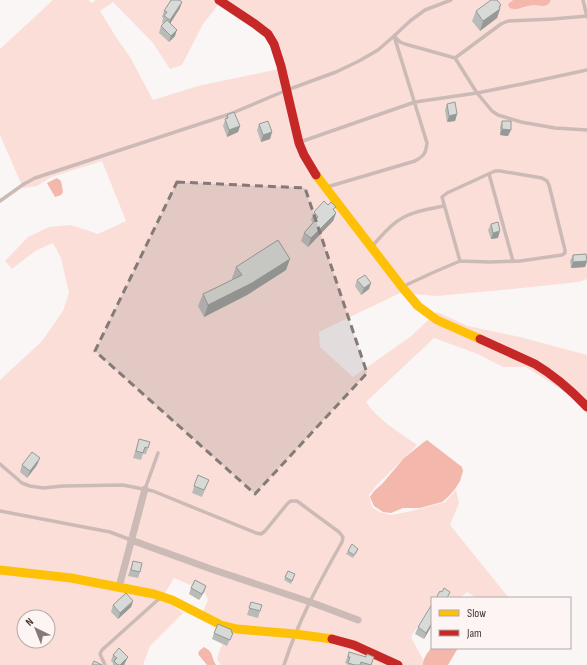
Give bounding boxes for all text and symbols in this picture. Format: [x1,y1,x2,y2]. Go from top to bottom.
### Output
legend [431,597,571,649]
text: Slow [467,606,486,621]
north arrow [16,609,56,649]
text: N [23,615,36,629]
text: Jam [466,626,482,641]

